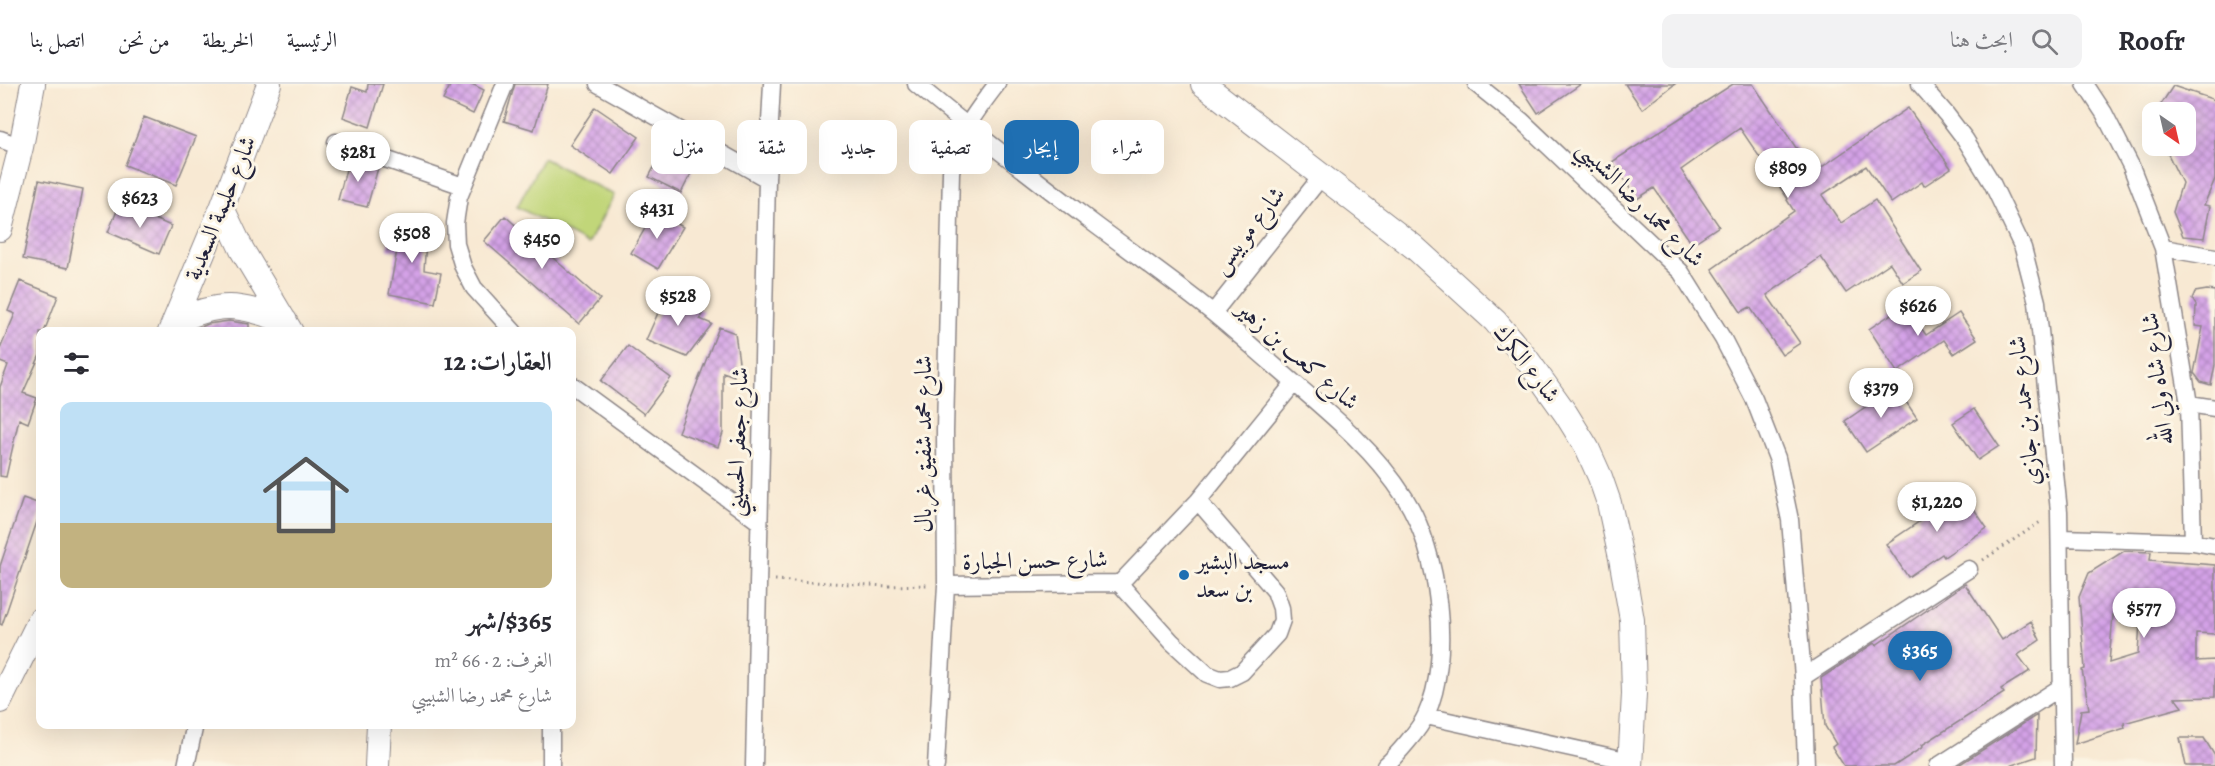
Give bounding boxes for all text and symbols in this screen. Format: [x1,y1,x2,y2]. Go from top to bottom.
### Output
search box [1662,14,2082,68]
text: Roofr [2118,22,2185,60]
text: ابحث هنا [1950,25,2013,55]
icon: search [2028,25,2061,58]
text: اتصل بنا [30,26,85,54]
text: من نحن [118,26,170,54]
text: الخريطة [203,26,254,54]
text: الرئيسية [287,26,337,54]
north arrow [2142,102,2196,156]
map controls [2142,102,2196,156]
chip: منزل [651,120,725,174]
chip: شقة [737,120,807,174]
chip: جديد [819,120,897,174]
chip: تصفية [909,120,992,174]
chip: إيجار [1004,120,1079,174]
chip: شراء [1091,120,1164,174]
street label: شارع حليمة السعدية [176,131,267,287]
pin: $281 [322,132,394,183]
street label: شارع محمد رضا الشبيبي [1566,132,1712,278]
text: $281 [340,138,376,165]
pin: $809 [1752,148,1824,199]
text: $809 [1769,154,1807,181]
pin: $623 [104,178,176,229]
street label: شارع موبيس [1204,179,1296,283]
text: $623 [122,184,158,211]
pin: $431 [621,189,693,240]
text: $431 [640,195,674,222]
pin: $508 [376,213,448,264]
text: $508 [393,219,431,246]
pin: $450 [506,219,578,270]
text: $450 [523,225,561,252]
pin: $528 [642,276,714,327]
text: $528 [659,282,697,309]
pin: $626 [1882,286,1954,337]
street label: شارع كعب بن زهير [1225,291,1366,420]
text: $626 [1899,292,1937,319]
street label: شارع شاه ولي الله [2130,310,2185,448]
street label: شارع الكرك [1483,317,1568,412]
street label: شارع حمد بن جازي [2000,334,2052,488]
text: العقارات: 12 [444,344,552,379]
icon: filters [60,347,93,380]
street label: شارع محمد شفيق غربال [907,355,943,533]
street label: شارع جعفر الحسيني [718,366,762,518]
pin: $379 [1845,368,1917,419]
text: $379 [1863,374,1899,401]
icon: home [252,441,360,549]
pin: $1,220 [1888,482,1986,533]
text: $1,220 [1911,488,1963,515]
street label: شارع حسن الجبارة [962,543,1108,581]
place label: مسجد البشير بن سعد [1193,545,1290,605]
marker: مسجد البشير بن سعد [1177,568,1191,582]
pin: $577 [2108,588,2180,639]
text: $577 [2127,594,2161,621]
text: $365/شهر [467,603,552,638]
pin: $365 [1884,631,1956,682]
text: $365 [1902,637,1938,664]
text: الغرف: 2 · 66 m² [435,647,552,674]
text: شارع محمد رضا الشبيبي [411,682,552,709]

